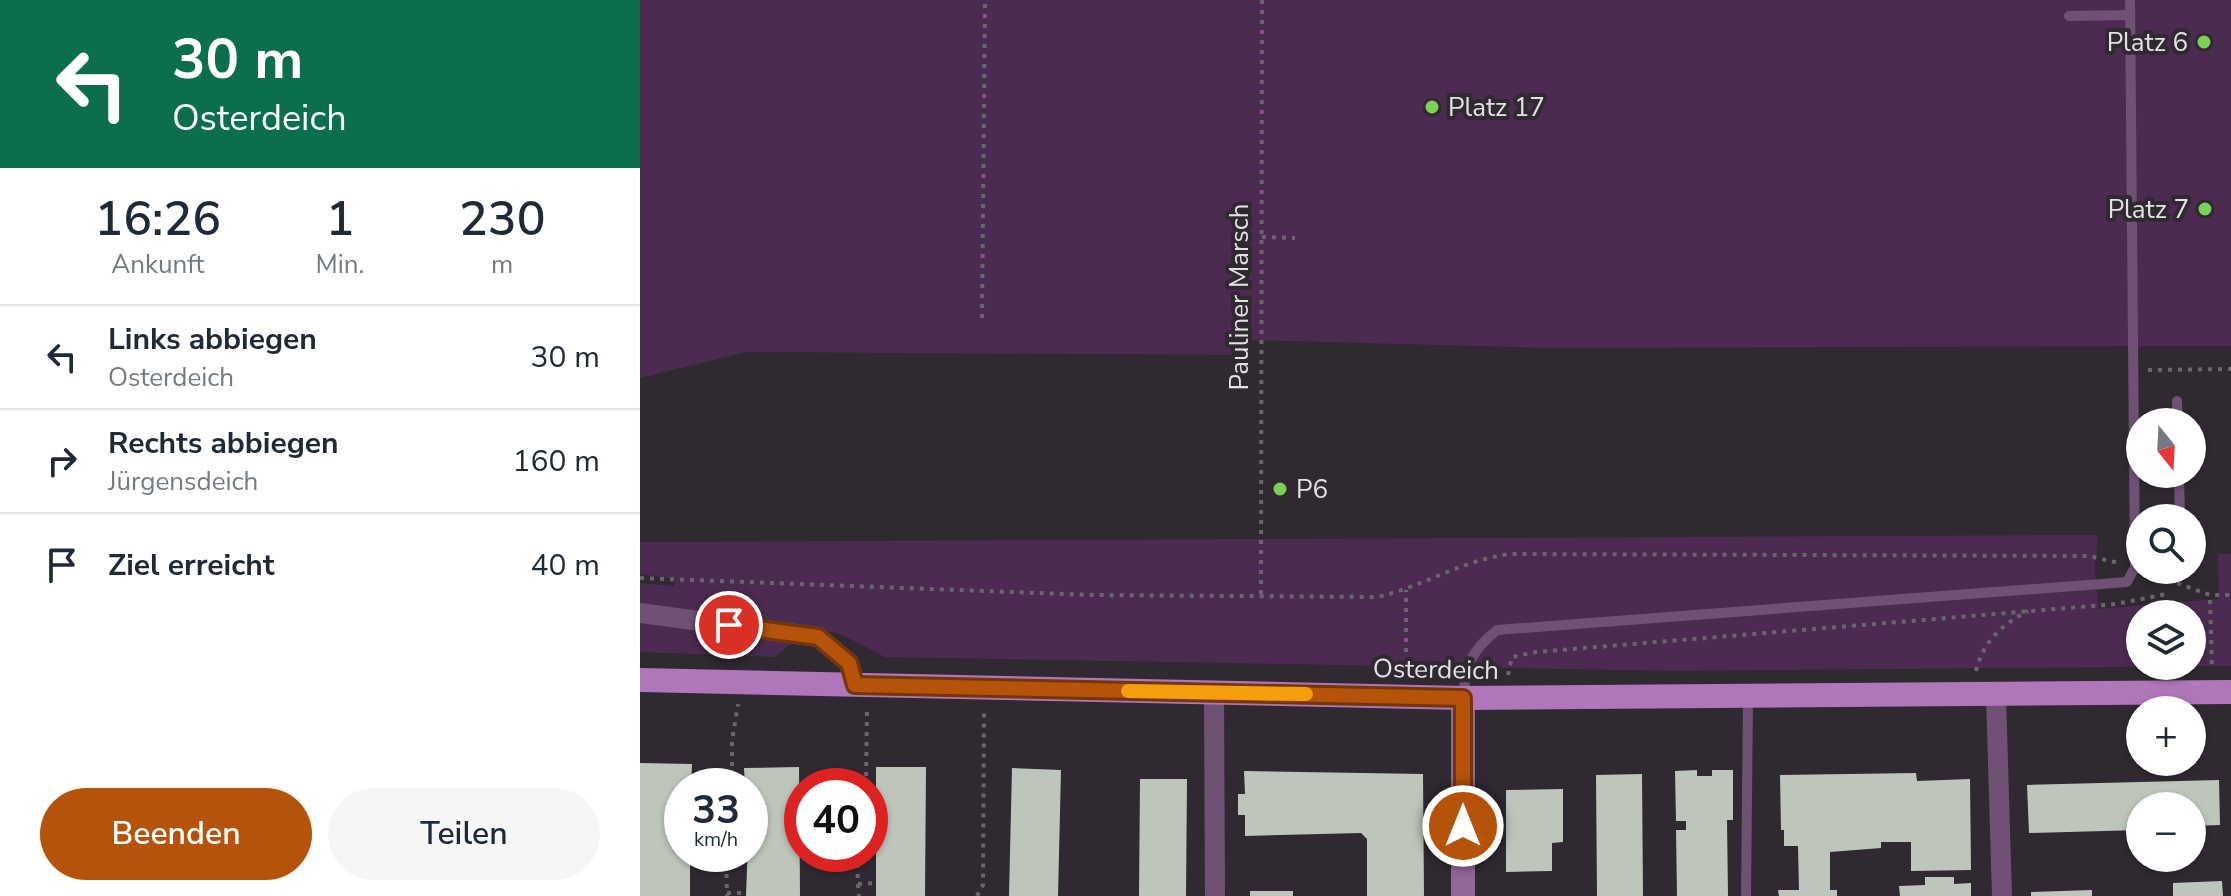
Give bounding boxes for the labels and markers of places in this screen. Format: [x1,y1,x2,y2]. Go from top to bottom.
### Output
place label: Platz 6 [2107,25,2188,60]
marker: Platz 6 [2195,33,2213,51]
place label: Platz 17 [1448,90,1545,125]
marker: Platz 17 [1423,98,1441,116]
place label: Platz 7 [2108,192,2189,227]
marker: Platz 7 [2196,200,2214,218]
place label: P6 [1296,472,1328,507]
marker: P6 [1271,480,1289,498]
pin [695,591,763,659]

